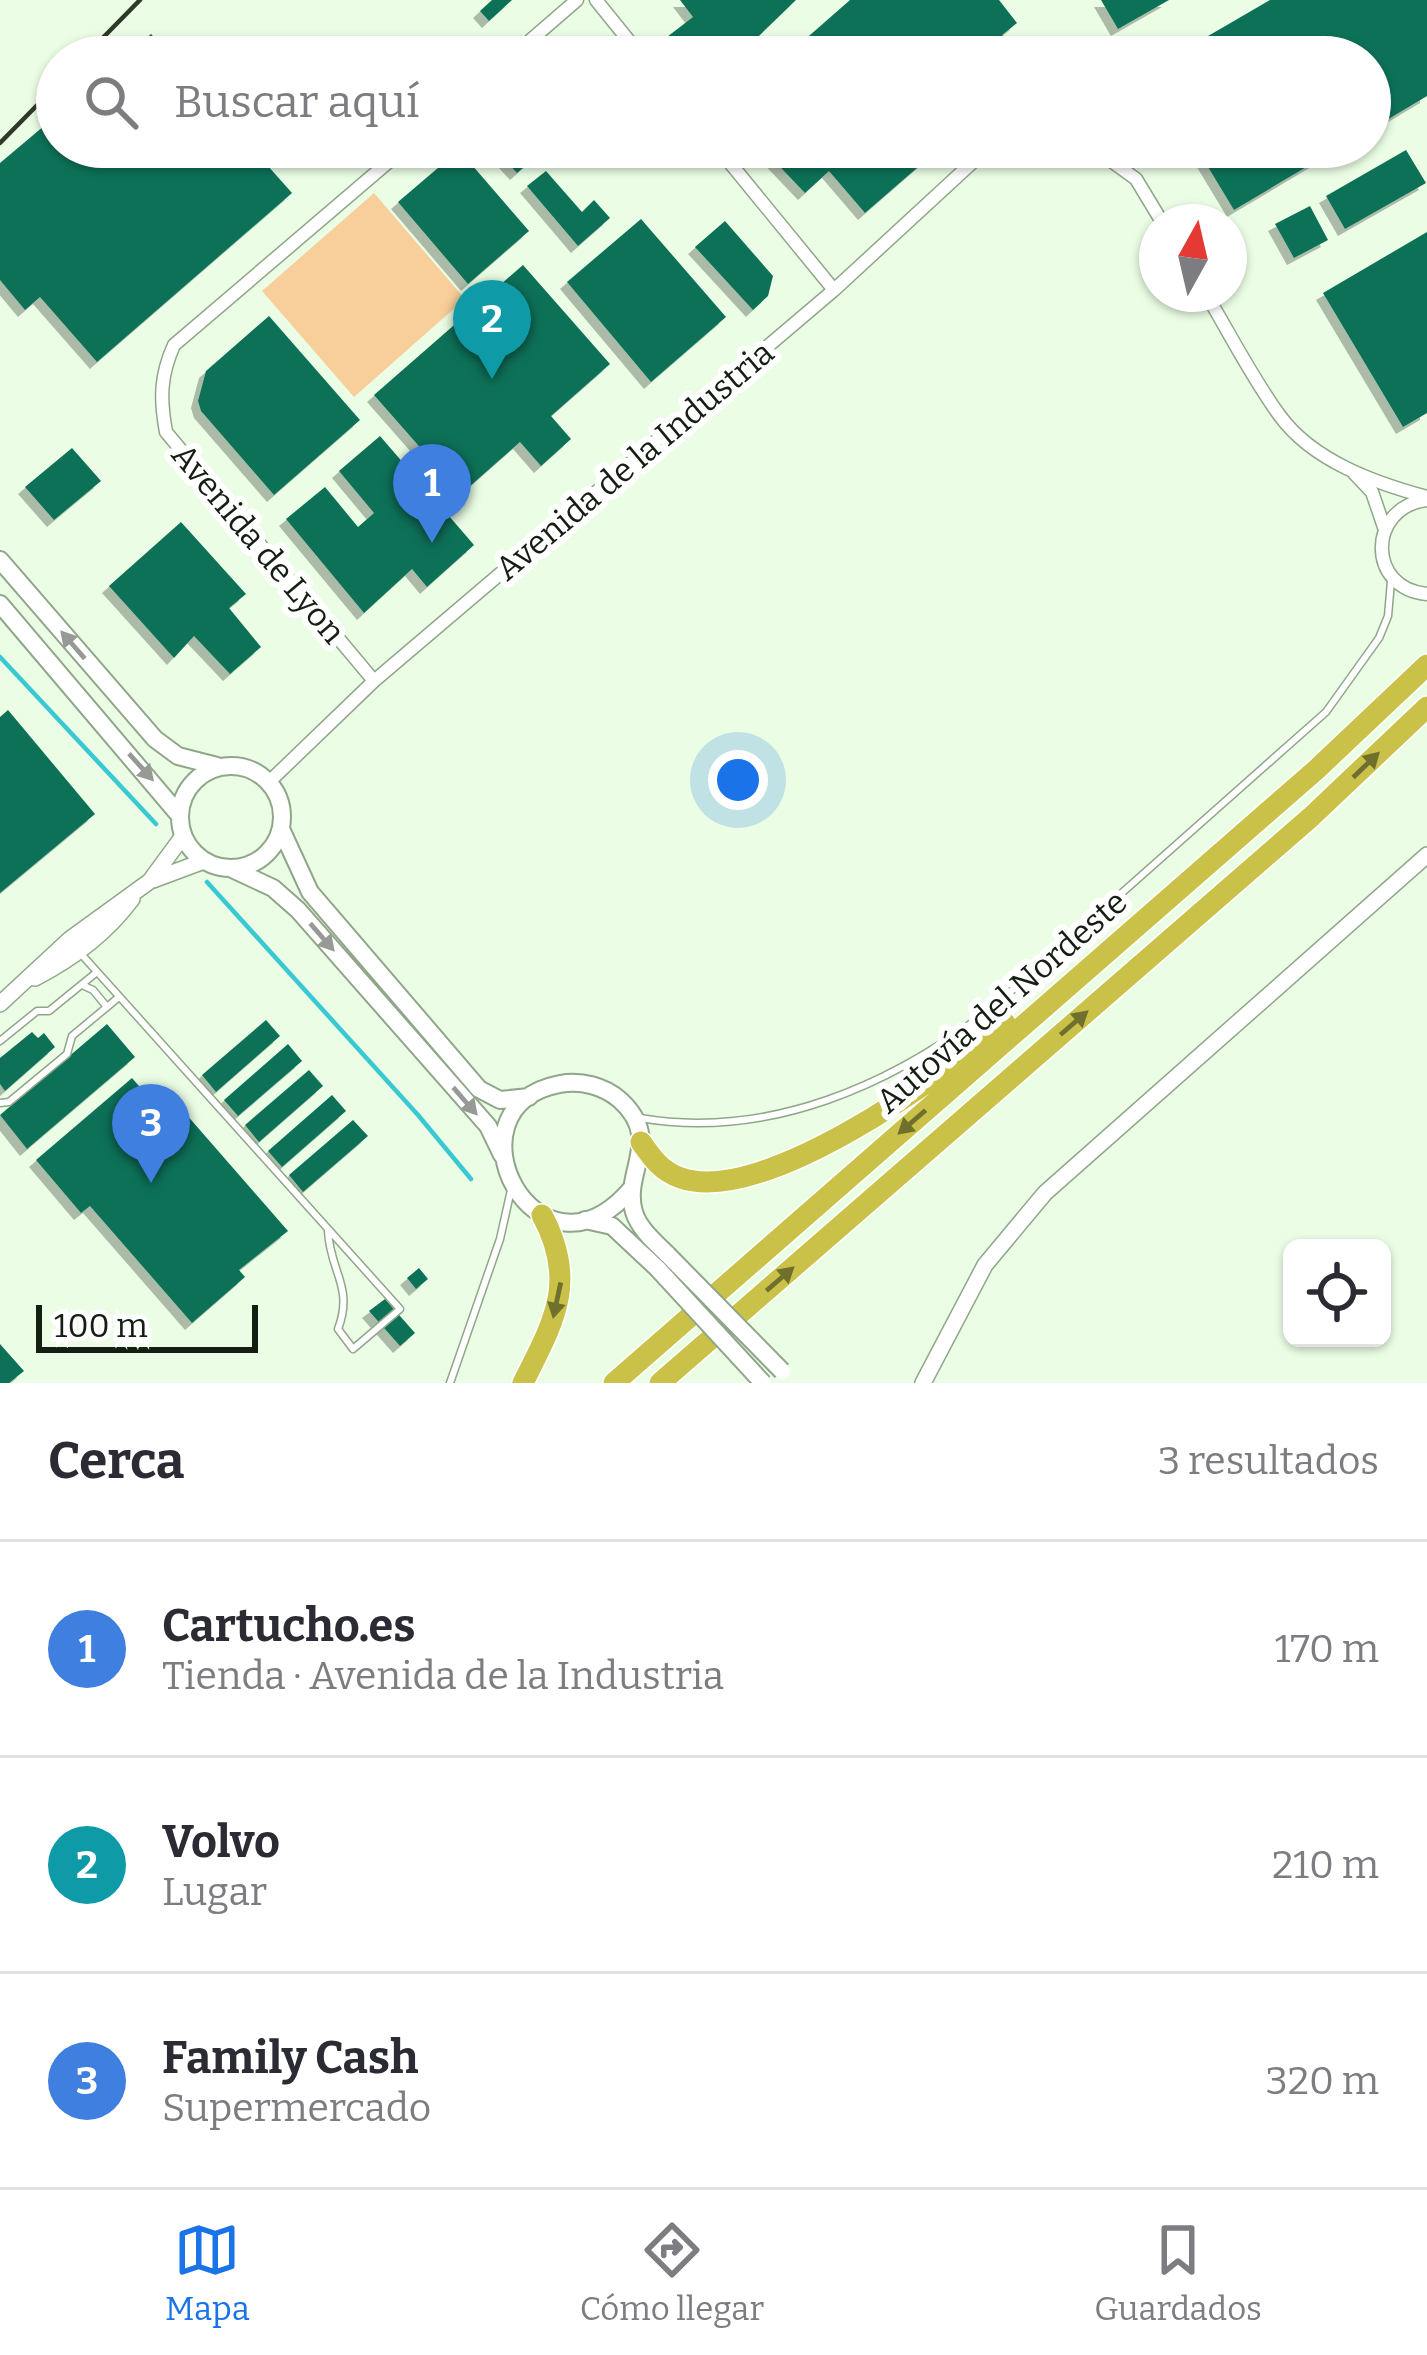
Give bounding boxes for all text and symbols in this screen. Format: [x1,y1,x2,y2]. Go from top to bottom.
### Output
search box [36,36,1391,168]
icon: search [78,69,144,135]
text: Buscar aquí [174,75,419,129]
north arrow [1139,204,1247,312]
pin: 2 [453,280,531,379]
street label: Avenida de la Industria [487,333,782,589]
street label: Avenida de Lyon [163,436,354,652]
pin: 1 [393,444,471,543]
one-way arrow [60,630,87,660]
your location [708,750,768,810]
one-way arrow [1351,751,1380,779]
one-way arrow [127,752,154,782]
street label: Autovía del Nordeste [868,882,1135,1121]
one-way arrow [308,922,335,952]
one-way arrow [1059,1010,1089,1037]
pin: 3 [112,1084,190,1183]
one-way arrow [452,1085,478,1115]
one-way arrow [898,1108,927,1135]
map controls [1283,1239,1391,1347]
button: locate [1283,1239,1391,1347]
one-way arrow [765,1266,795,1292]
one-way arrow [547,1282,566,1320]
scale bar [36,1299,258,1352]
text: 100 m [54,1306,148,1346]
text: Cerca [48,1430,184,1492]
text: 3 resultados [1158,1438,1379,1484]
text: Cartucho.es [162,1599,415,1653]
text: 1 [79,1626,95,1672]
text: 170 m [1275,1626,1379,1672]
text: Tienda · Avenida de la Industria [162,1653,724,1699]
text: Volvo [162,1815,280,1869]
text: 2 [76,1842,98,1888]
text: 210 m [1272,1842,1379,1888]
text: Lugar [162,1869,267,1915]
text: Family Cash [162,2031,418,2085]
text: 3 [76,2058,98,2104]
text: 320 m [1266,2058,1379,2104]
text: Supermercado [162,2085,431,2131]
tab: Mapa [165,2217,250,2329]
tab: Cómo llegar [580,2217,764,2329]
tab: Guardados [1094,2217,1262,2329]

